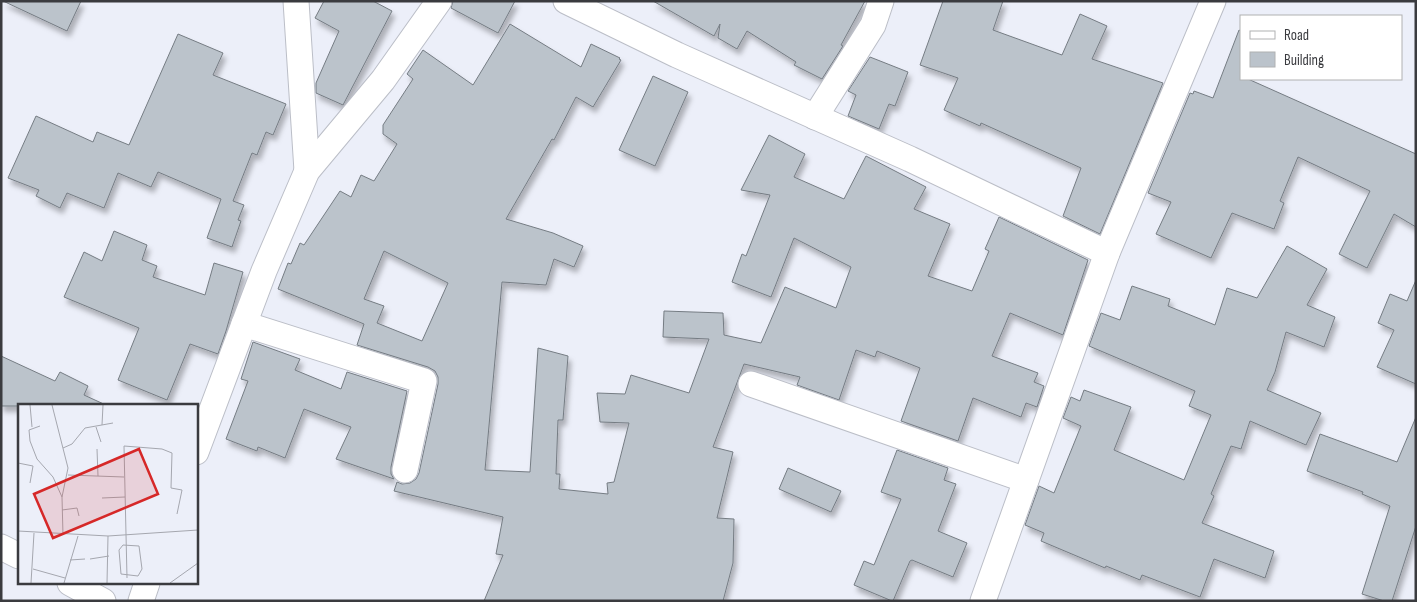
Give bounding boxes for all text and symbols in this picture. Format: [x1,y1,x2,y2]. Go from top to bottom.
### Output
legend [1240,15,1402,80]
text: Road [1284,26,1309,45]
text: Building [1284,51,1324,70]
inset map [18,404,198,584]

